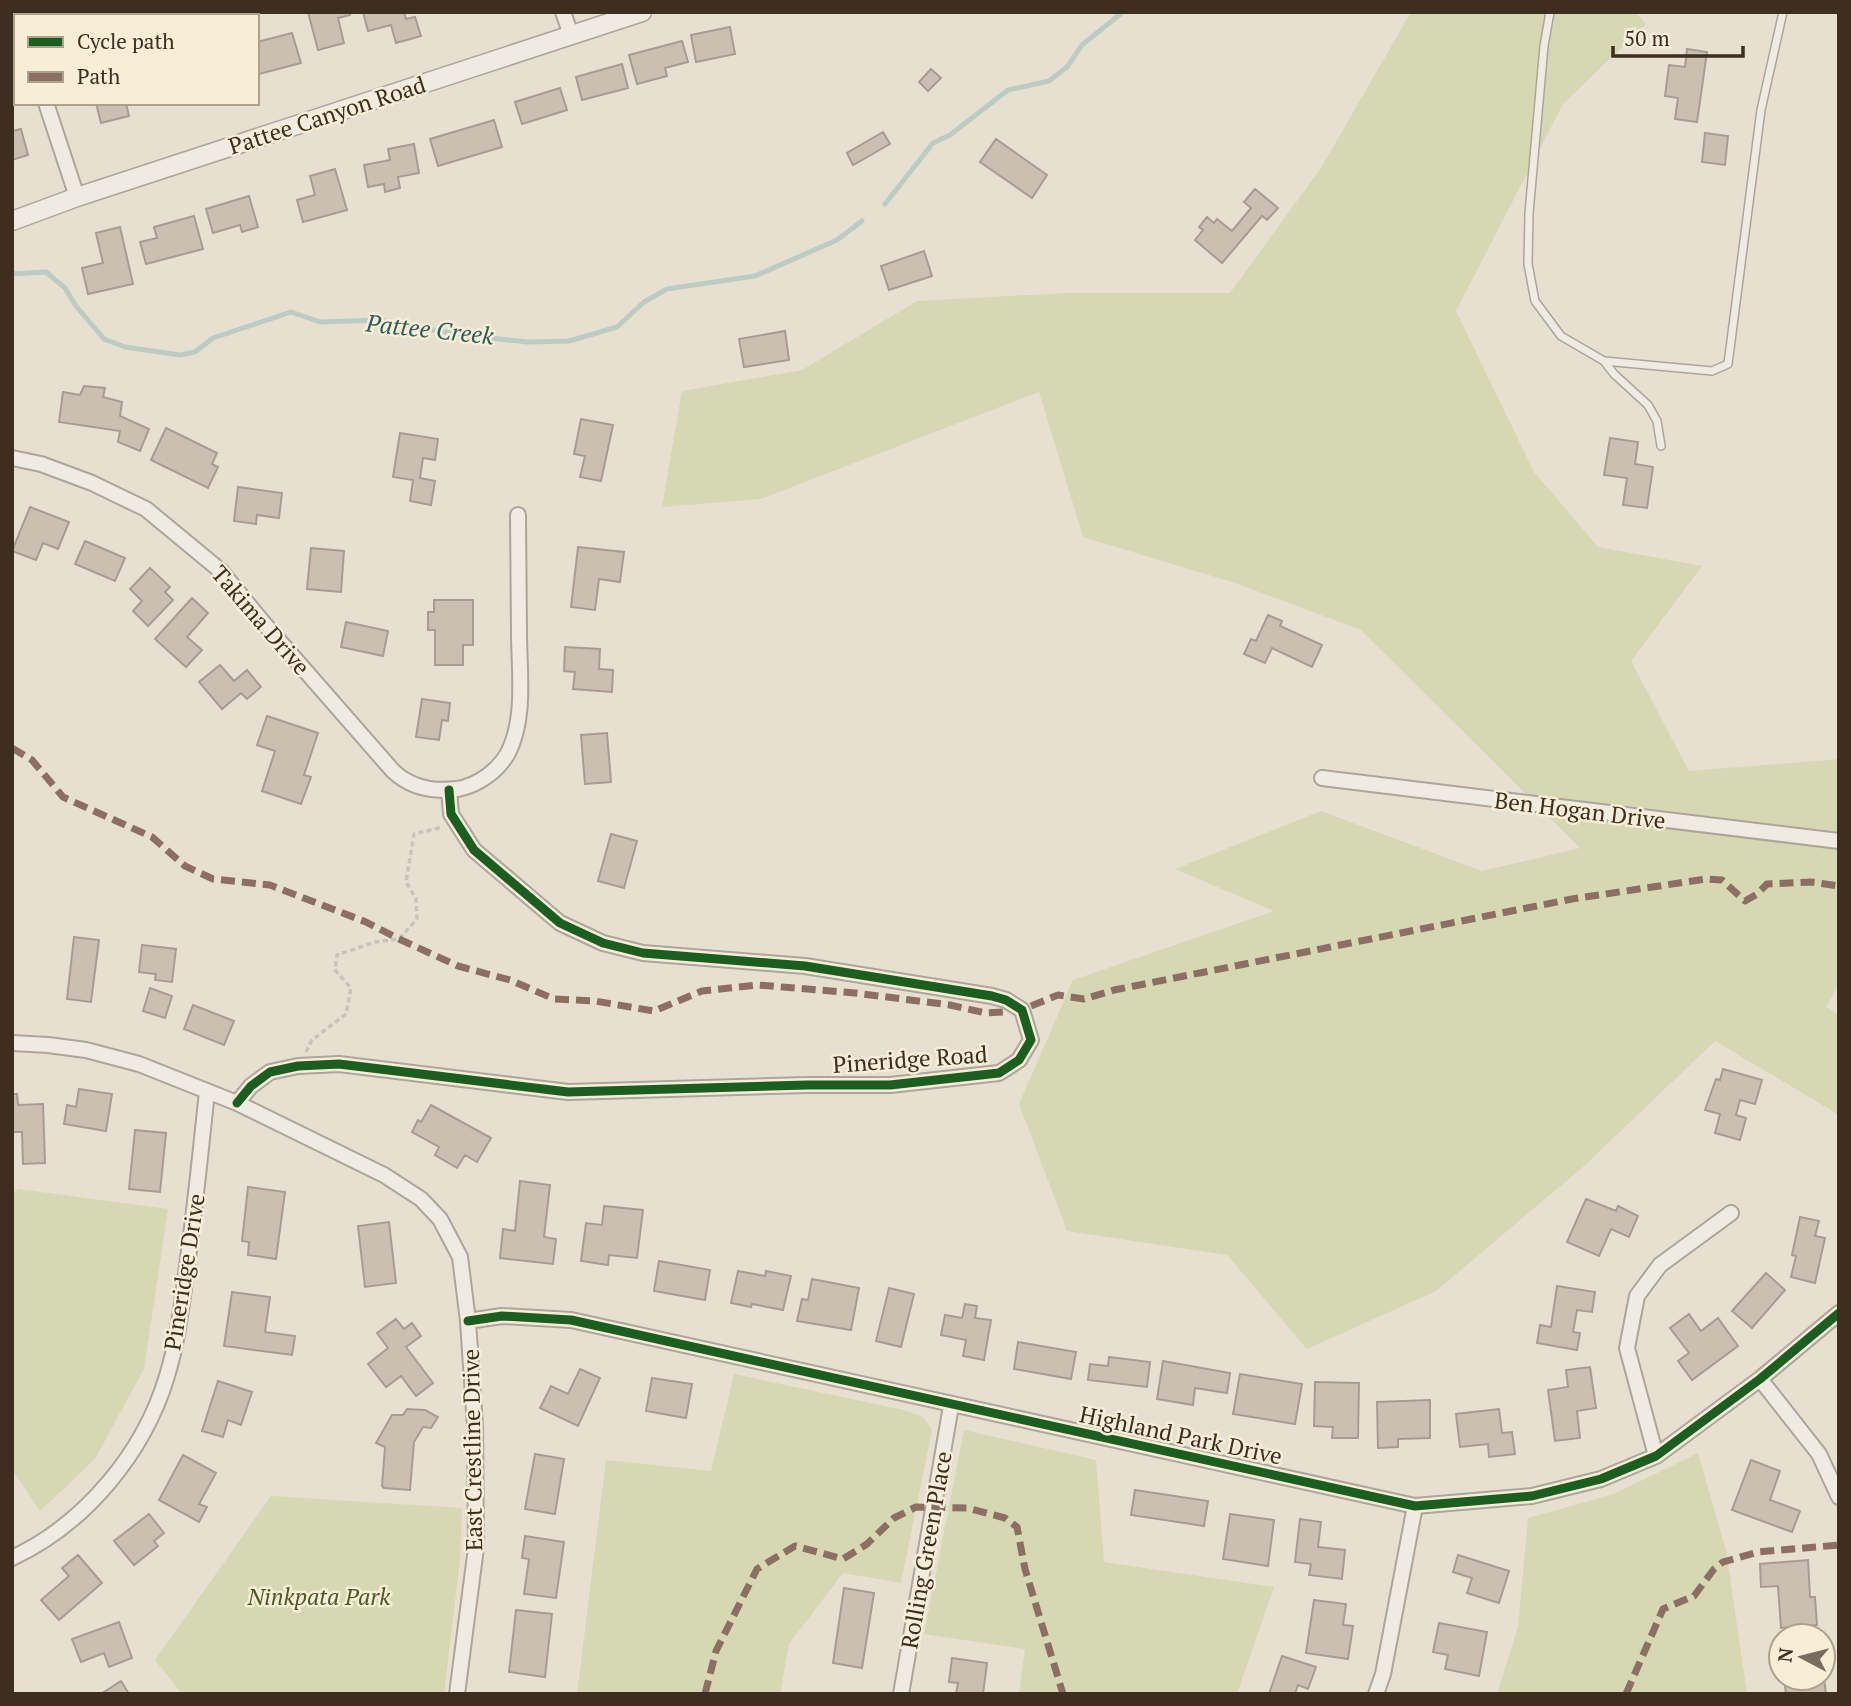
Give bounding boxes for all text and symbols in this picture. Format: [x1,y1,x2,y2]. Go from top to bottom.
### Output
legend [14,14,259,105]
scale bar [1613,14,1742,58]
text: 50 m [1624,24,1670,52]
text: Cycle path [77,27,175,55]
text: Path [77,62,120,90]
street label: Pattee Canyon Road [224,68,430,162]
water label: Pattee Creek [364,306,496,352]
street label: Takima Drive [205,559,317,681]
street label: Ben Hogan Drive [1493,784,1667,836]
street label: Pineridge Road [832,1038,989,1080]
street label: Pineridge Drive [156,1191,212,1353]
street label: East Crestline Drive [455,1349,489,1551]
street label: Highland Park Drive [1077,1398,1285,1472]
street label: Rolling Green Place [893,1449,959,1651]
park label: Ninkpata Park [247,1581,391,1612]
north arrow [1767,1622,1837,1692]
text: N [1771,1646,1798,1664]

